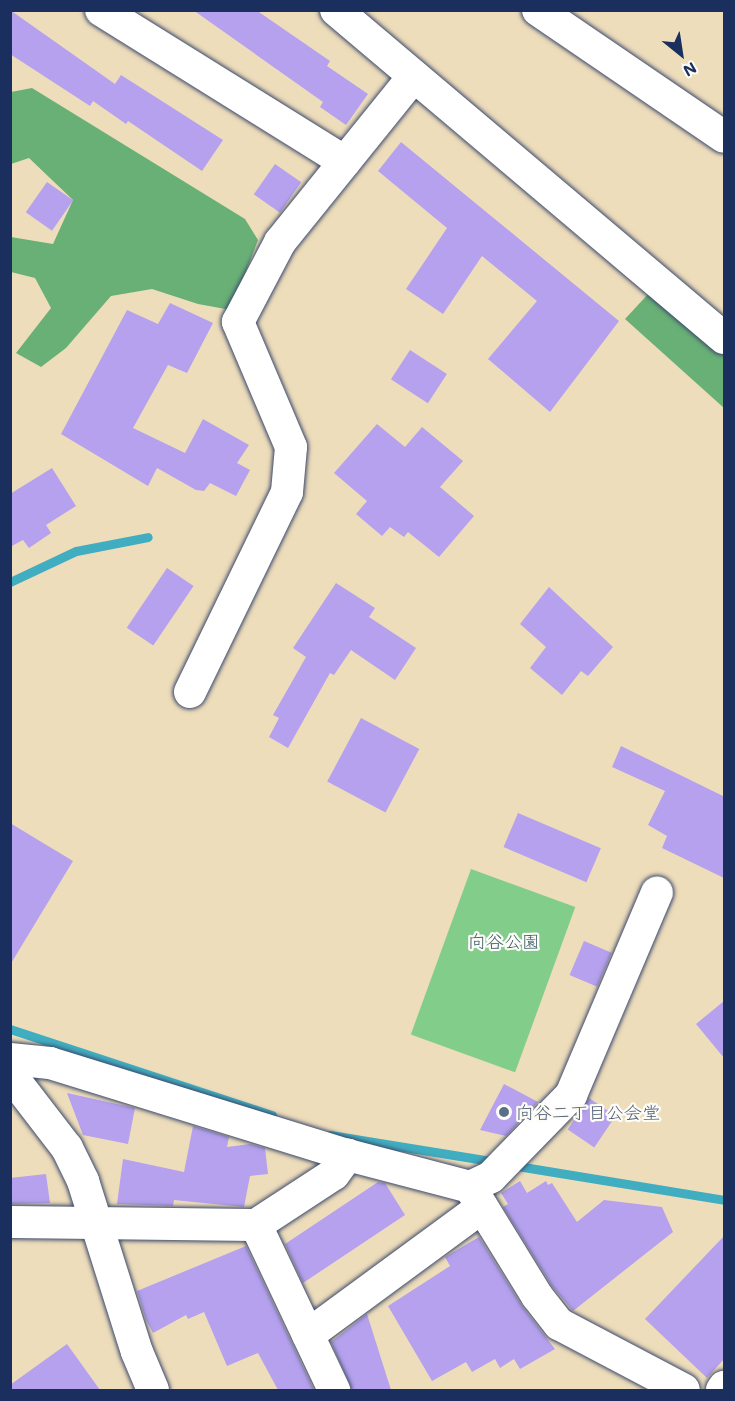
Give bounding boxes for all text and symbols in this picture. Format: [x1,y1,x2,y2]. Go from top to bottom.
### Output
north arrow [651,24,711,84]
text: N [680,58,701,82]
park label: 向谷公園 [468,930,540,952]
place label: 向谷二丁目公会堂 [516,1101,660,1123]
marker: 向谷二丁目公会堂 [497,1105,511,1119]

